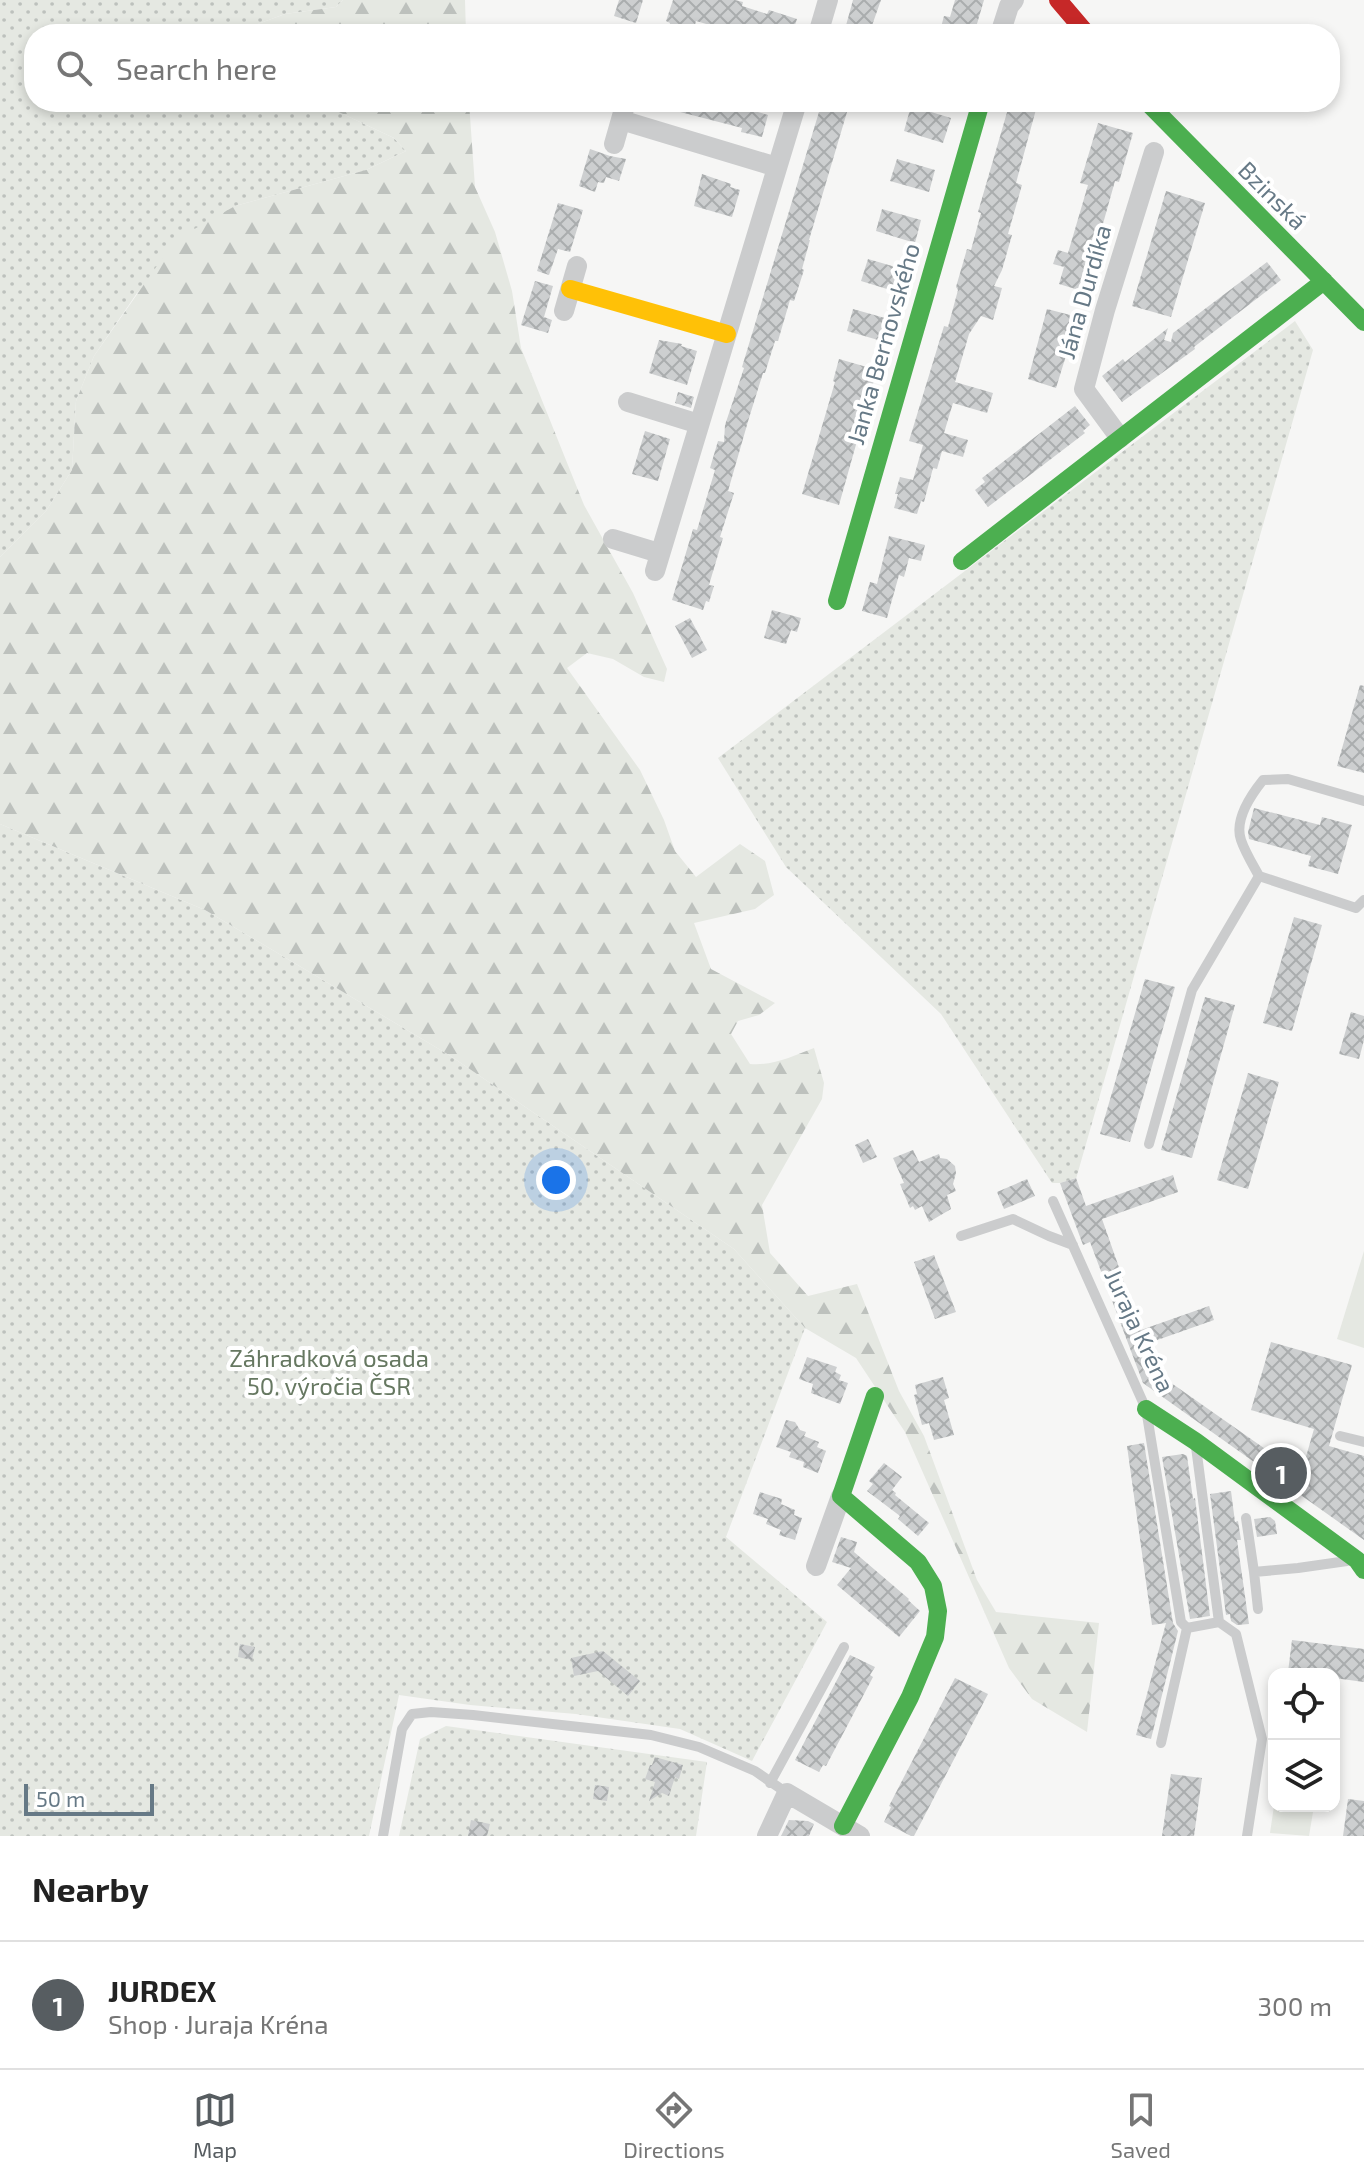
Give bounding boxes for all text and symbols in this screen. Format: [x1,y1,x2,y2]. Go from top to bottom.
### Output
search box [24,24,1340,112]
icon: search [52,46,96,90]
text: Search here [116,50,277,86]
street label: Bzinská [1233,155,1313,235]
street label: Jána Durdíka [1051,221,1117,362]
street label: Janka Bernovského [840,240,925,448]
your location [536,1160,576,1200]
street label: Juraja Kréna [1099,1264,1182,1397]
park label: Záhradková osada 50. výročia ČSR [229,1343,429,1400]
pin: 1 [1255,1443,1307,1503]
map controls [1268,1668,1340,1812]
button: locate [1268,1668,1340,1740]
button: layers [1268,1740,1340,1812]
scale bar [24,1780,154,1816]
text: 50 m [36,1785,85,1811]
text: Nearby [32,1868,149,1909]
text: JURDEX [108,1972,216,2008]
text: 1 [52,1990,64,2021]
text: 300 m [1258,1990,1332,2021]
text: Shop · Juraja Kréna [108,2008,328,2039]
tab: Map [193,2088,237,2162]
tab: Directions [623,2088,725,2162]
tab: Saved [1111,2088,1171,2162]

